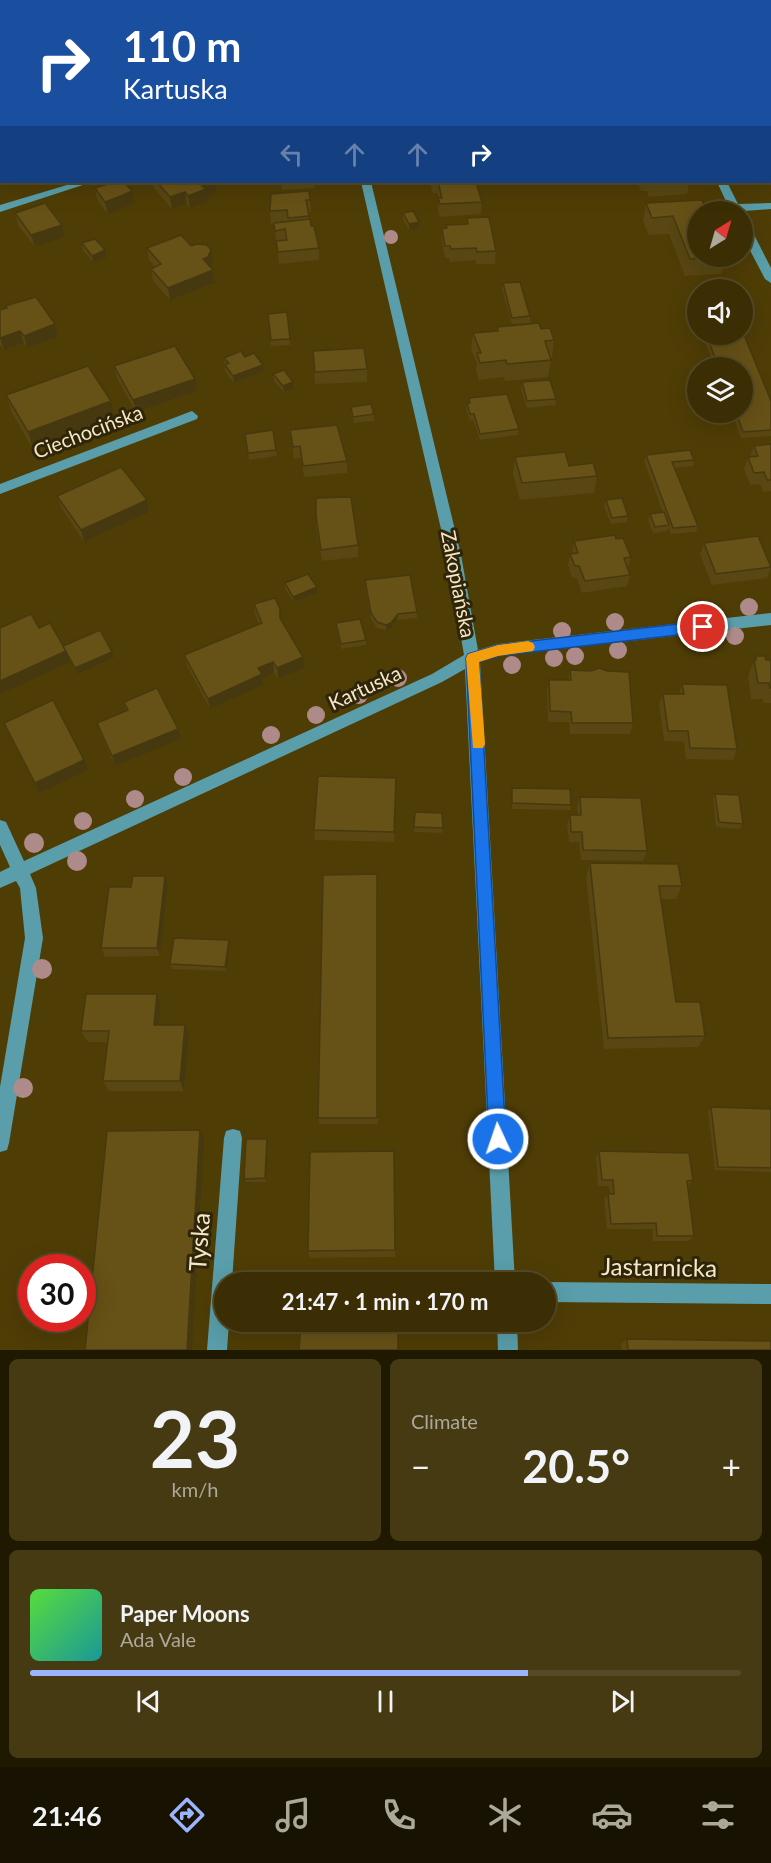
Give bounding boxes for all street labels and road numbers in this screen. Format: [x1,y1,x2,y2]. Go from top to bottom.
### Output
street label: Ciechocińska [30,399,146,463]
street label: Zakopiańska [437,528,481,639]
street label: Kartuska [324,660,405,714]
street label: Tyska [182,1212,215,1272]
street label: Jastarnicka [601,1251,717,1282]

